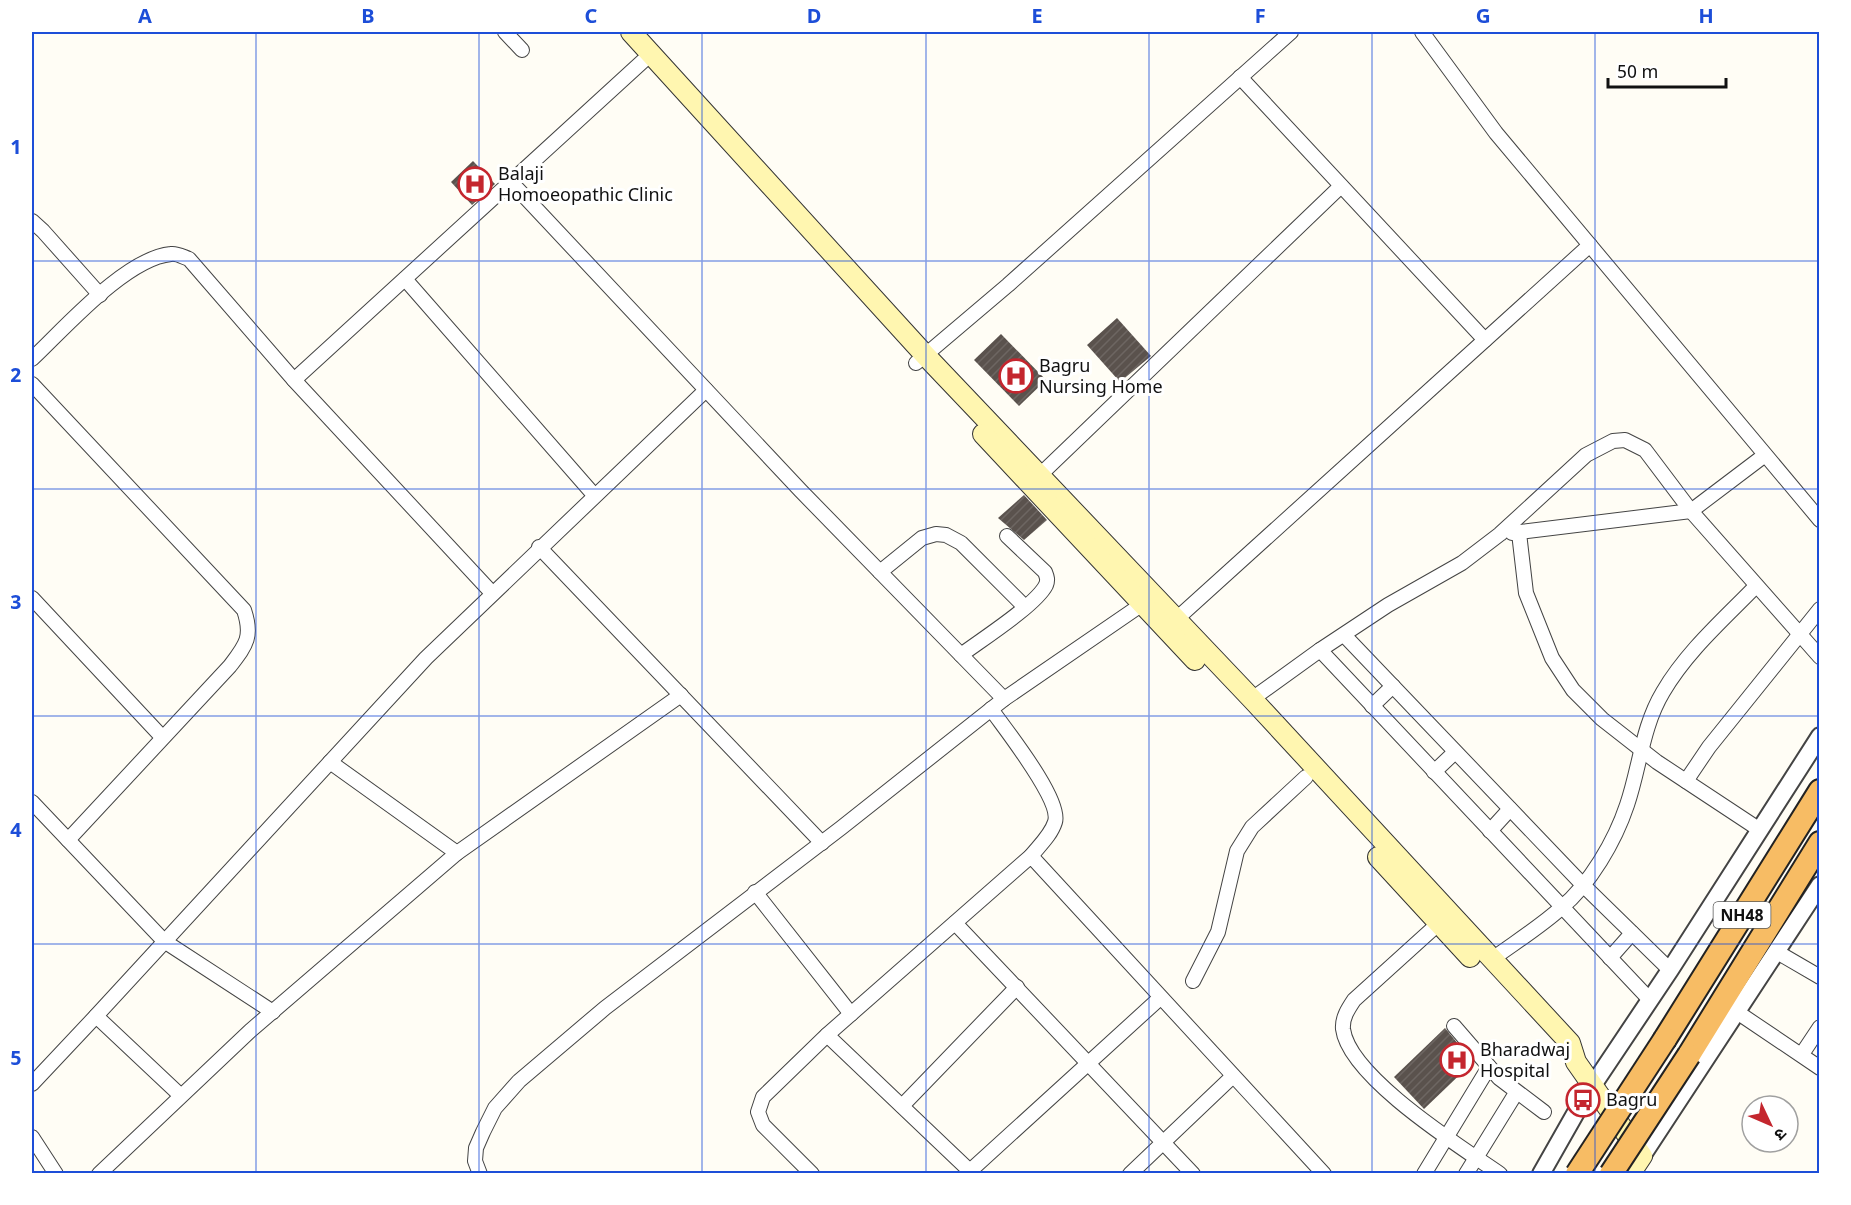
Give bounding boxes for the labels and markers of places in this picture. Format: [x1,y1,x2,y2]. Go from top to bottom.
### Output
place label: Balaji Homoeopathic Clinic [498,164,673,208]
hospital icon: Balaji Homoeopathic Clinic [457,166,493,202]
place label: Bagru Nursing Home [1039,356,1163,400]
hospital icon: Bagru Nursing Home [998,358,1034,394]
place label: Bharadwaj Hospital [1480,1040,1570,1084]
hospital icon: Bharadwaj Hospital [1439,1042,1475,1078]
bus stop icon: Bagru [1565,1082,1601,1118]
place label: Bagru [1606,1090,1657,1113]

